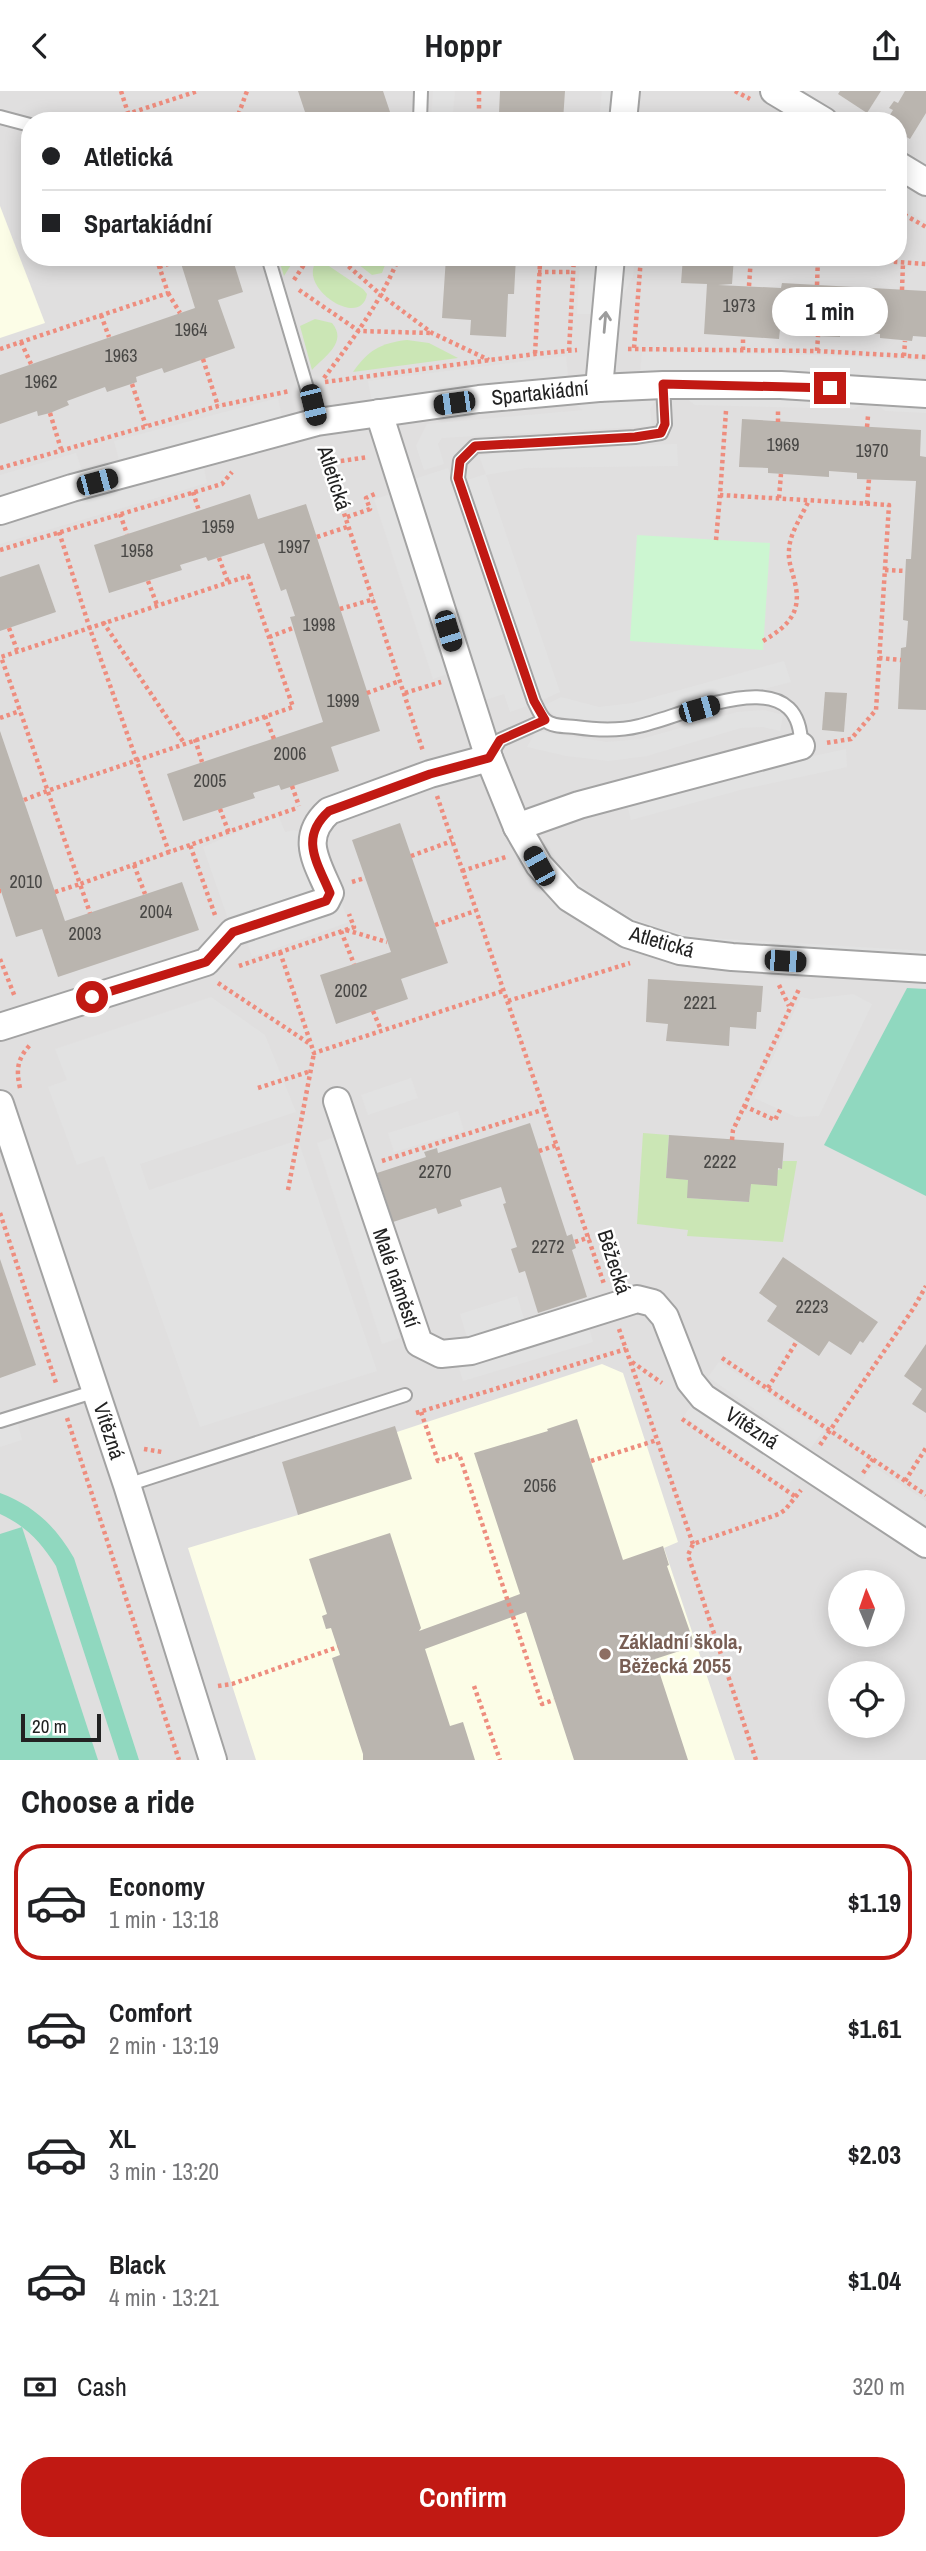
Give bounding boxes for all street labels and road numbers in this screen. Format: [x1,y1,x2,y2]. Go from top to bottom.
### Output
street label: Spartakiádní [490,373,590,412]
street label: Atletická [310,441,359,514]
street label: Atletická [625,918,698,965]
street label: Malé náměstí [366,1224,427,1332]
street label: Běžecká [590,1226,639,1298]
street label: Vítězná [87,1399,132,1463]
street label: Vítězná [720,1400,785,1456]

